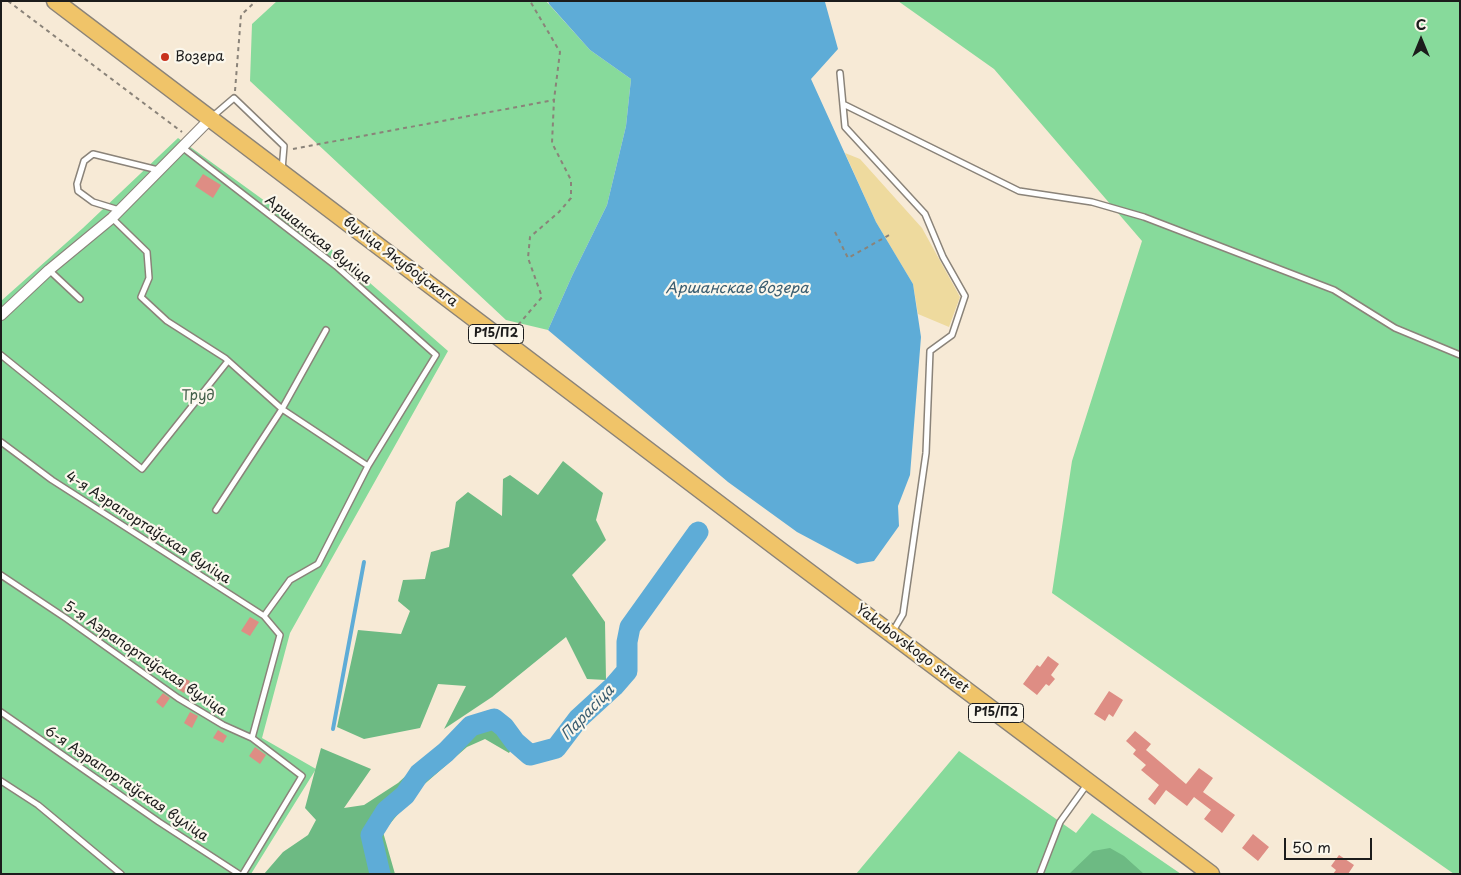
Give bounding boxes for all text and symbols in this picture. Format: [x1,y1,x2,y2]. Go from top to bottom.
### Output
text: С [1416,14,1426,35]
north arrow [1396,15,1446,65]
place label: Возера [175,49,224,65]
marker: Возера [159,51,171,63]
street label: Аршанская вуліца [261,192,375,288]
street label: вуліца Якубоўскага [339,213,461,311]
water label: Аршанскае возера [665,280,809,298]
road number: Р15/П2 [468,324,524,344]
park label: Труд [181,388,215,404]
street label: 4-я Аэрапортаўская вуліца [62,468,234,588]
street label: 5-я Аэрапортаўская вуліца [60,598,230,720]
street label: Yakubovskogo street [852,601,972,697]
water label: Парасіца [557,682,619,744]
road number: Р15/П2 [968,704,1024,722]
street label: 6-я Аэрапортаўская вуліца [41,723,211,845]
scale bar [1286,828,1374,860]
text: 50 m [1292,835,1331,858]

